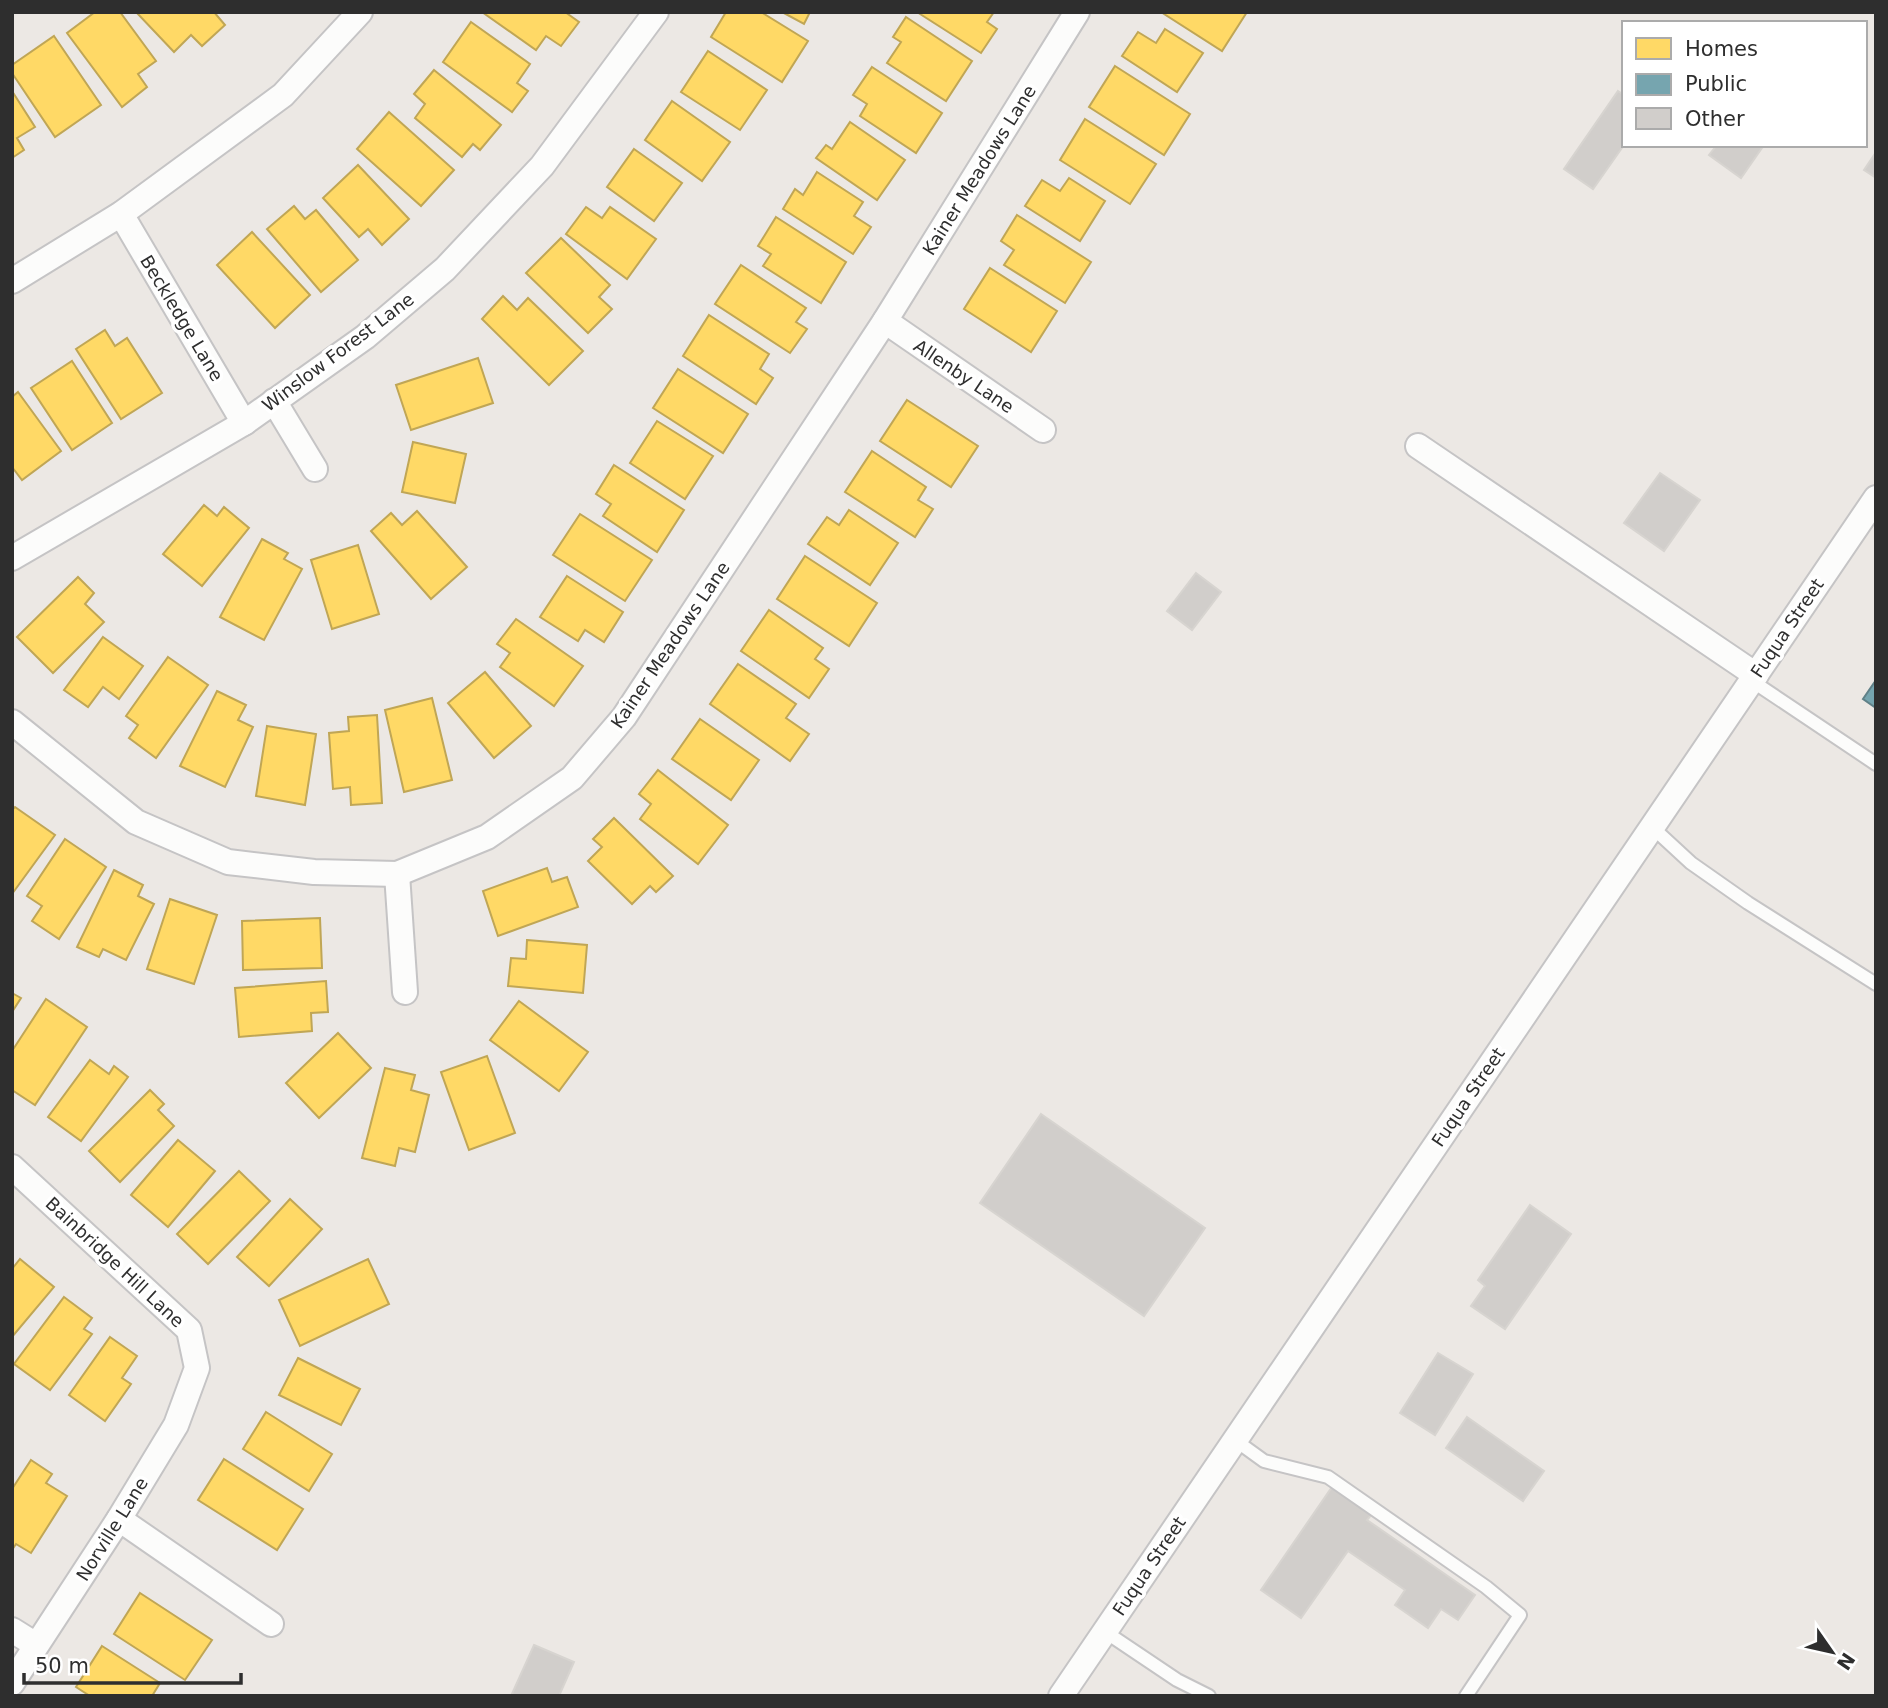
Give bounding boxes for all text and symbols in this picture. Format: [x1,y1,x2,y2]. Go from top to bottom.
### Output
legend [1622,21,1867,147]
text: Homes [1685,37,1758,61]
text: Public [1685,72,1747,96]
street label: Kainer Meadows Lane [918,81,1040,259]
text: Other [1685,107,1745,131]
street label: Beckledge Lane [136,251,228,385]
street label: Winslow Forest Lane [258,288,418,416]
street label: Allenby Lane [910,335,1018,417]
street label: Kainer Meadows Lane [606,558,734,732]
street label: Fuqua Street [1746,574,1828,682]
street label: Fuqua Street [1427,1043,1509,1151]
street label: Bainbridge Hill Lane [42,1193,188,1331]
street label: Norville Lane [72,1473,152,1585]
street label: Fuqua Street [1108,1512,1190,1620]
north arrow [1797,1617,1867,1687]
scale bar [24,1642,242,1686]
text: N [1833,1649,1860,1674]
text: 50 m [35,1654,89,1678]

